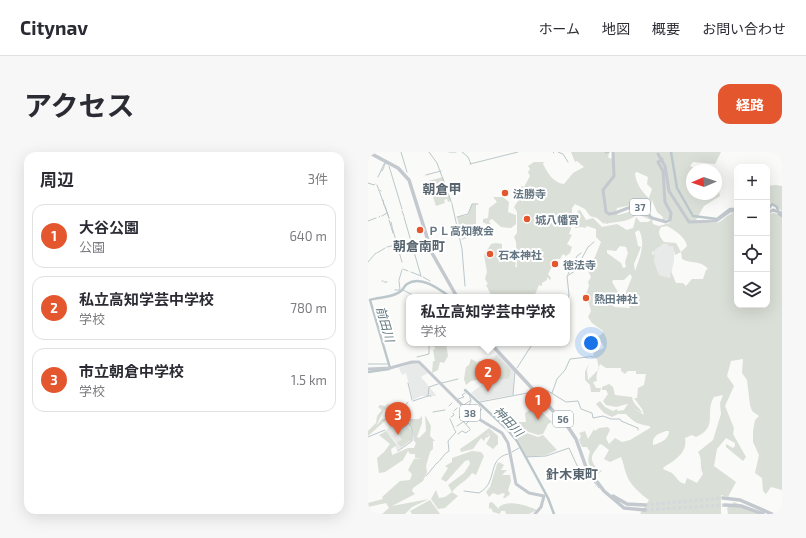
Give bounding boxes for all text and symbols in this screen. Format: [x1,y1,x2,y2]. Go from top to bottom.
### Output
text: Citynav [20,16,88,39]
text: ホーム [538,20,580,37]
text: 地図 [602,20,630,37]
text: 概要 [652,20,680,37]
text: お問い合わせ [702,20,786,37]
button: 経路 [718,84,782,124]
text: アクセス [24,88,135,122]
north arrow [686,164,722,200]
map controls [734,164,770,308]
button: + [734,164,770,200]
text: 周辺 [40,169,74,189]
text: 3件 [308,171,328,187]
district label: 朝倉甲 [422,181,462,197]
place label: 法勝寺 [513,187,546,200]
marker: 法勝寺 [500,188,510,198]
road number: 37 [630,199,650,215]
button: − [734,200,770,236]
place label: 城八幡宮 [535,213,579,226]
marker: 城八幡宮 [522,214,532,224]
text: 大谷公園 [79,218,139,236]
place label: ＰＬ高知教会 [428,224,494,237]
marker: ＰＬ高知教会 [415,225,425,235]
text: 1 [51,228,57,244]
text: 640 m [289,228,327,244]
button: locate [734,236,770,272]
district label: 朝倉南町 [393,238,445,254]
text: 公園 [79,239,105,255]
place label: 石本神社 [498,248,542,261]
marker: 石本神社 [485,249,495,259]
place label: 徳法寺 [563,258,596,271]
marker: 徳法寺 [550,259,560,269]
button: layers [734,272,770,308]
text: 私立高知学芸中学校 [79,290,214,308]
place label: 熱田神社 [594,292,638,305]
marker: 熱田神社 [581,293,591,303]
popup [406,294,570,346]
text: 2 [50,300,58,316]
text: 780 m [290,300,327,316]
text: 私立高知学芸中学校 [420,302,556,320]
water label: 前田川 [374,305,398,345]
text: 学校 [79,311,105,327]
text: 学校 [420,323,447,339]
your location [581,333,601,353]
pin: 2 [475,359,501,392]
text: 市立朝倉中学校 [79,362,184,380]
text: 3 [50,372,58,388]
text: 1.5 km [291,372,327,388]
text: 学校 [79,383,105,399]
pin: 1 [525,387,551,420]
pin: 3 [385,402,411,435]
water label: 神田川 [492,403,528,440]
road number: 38 [460,405,480,421]
road number: 56 [553,411,573,427]
district label: 針木東町 [546,466,598,482]

